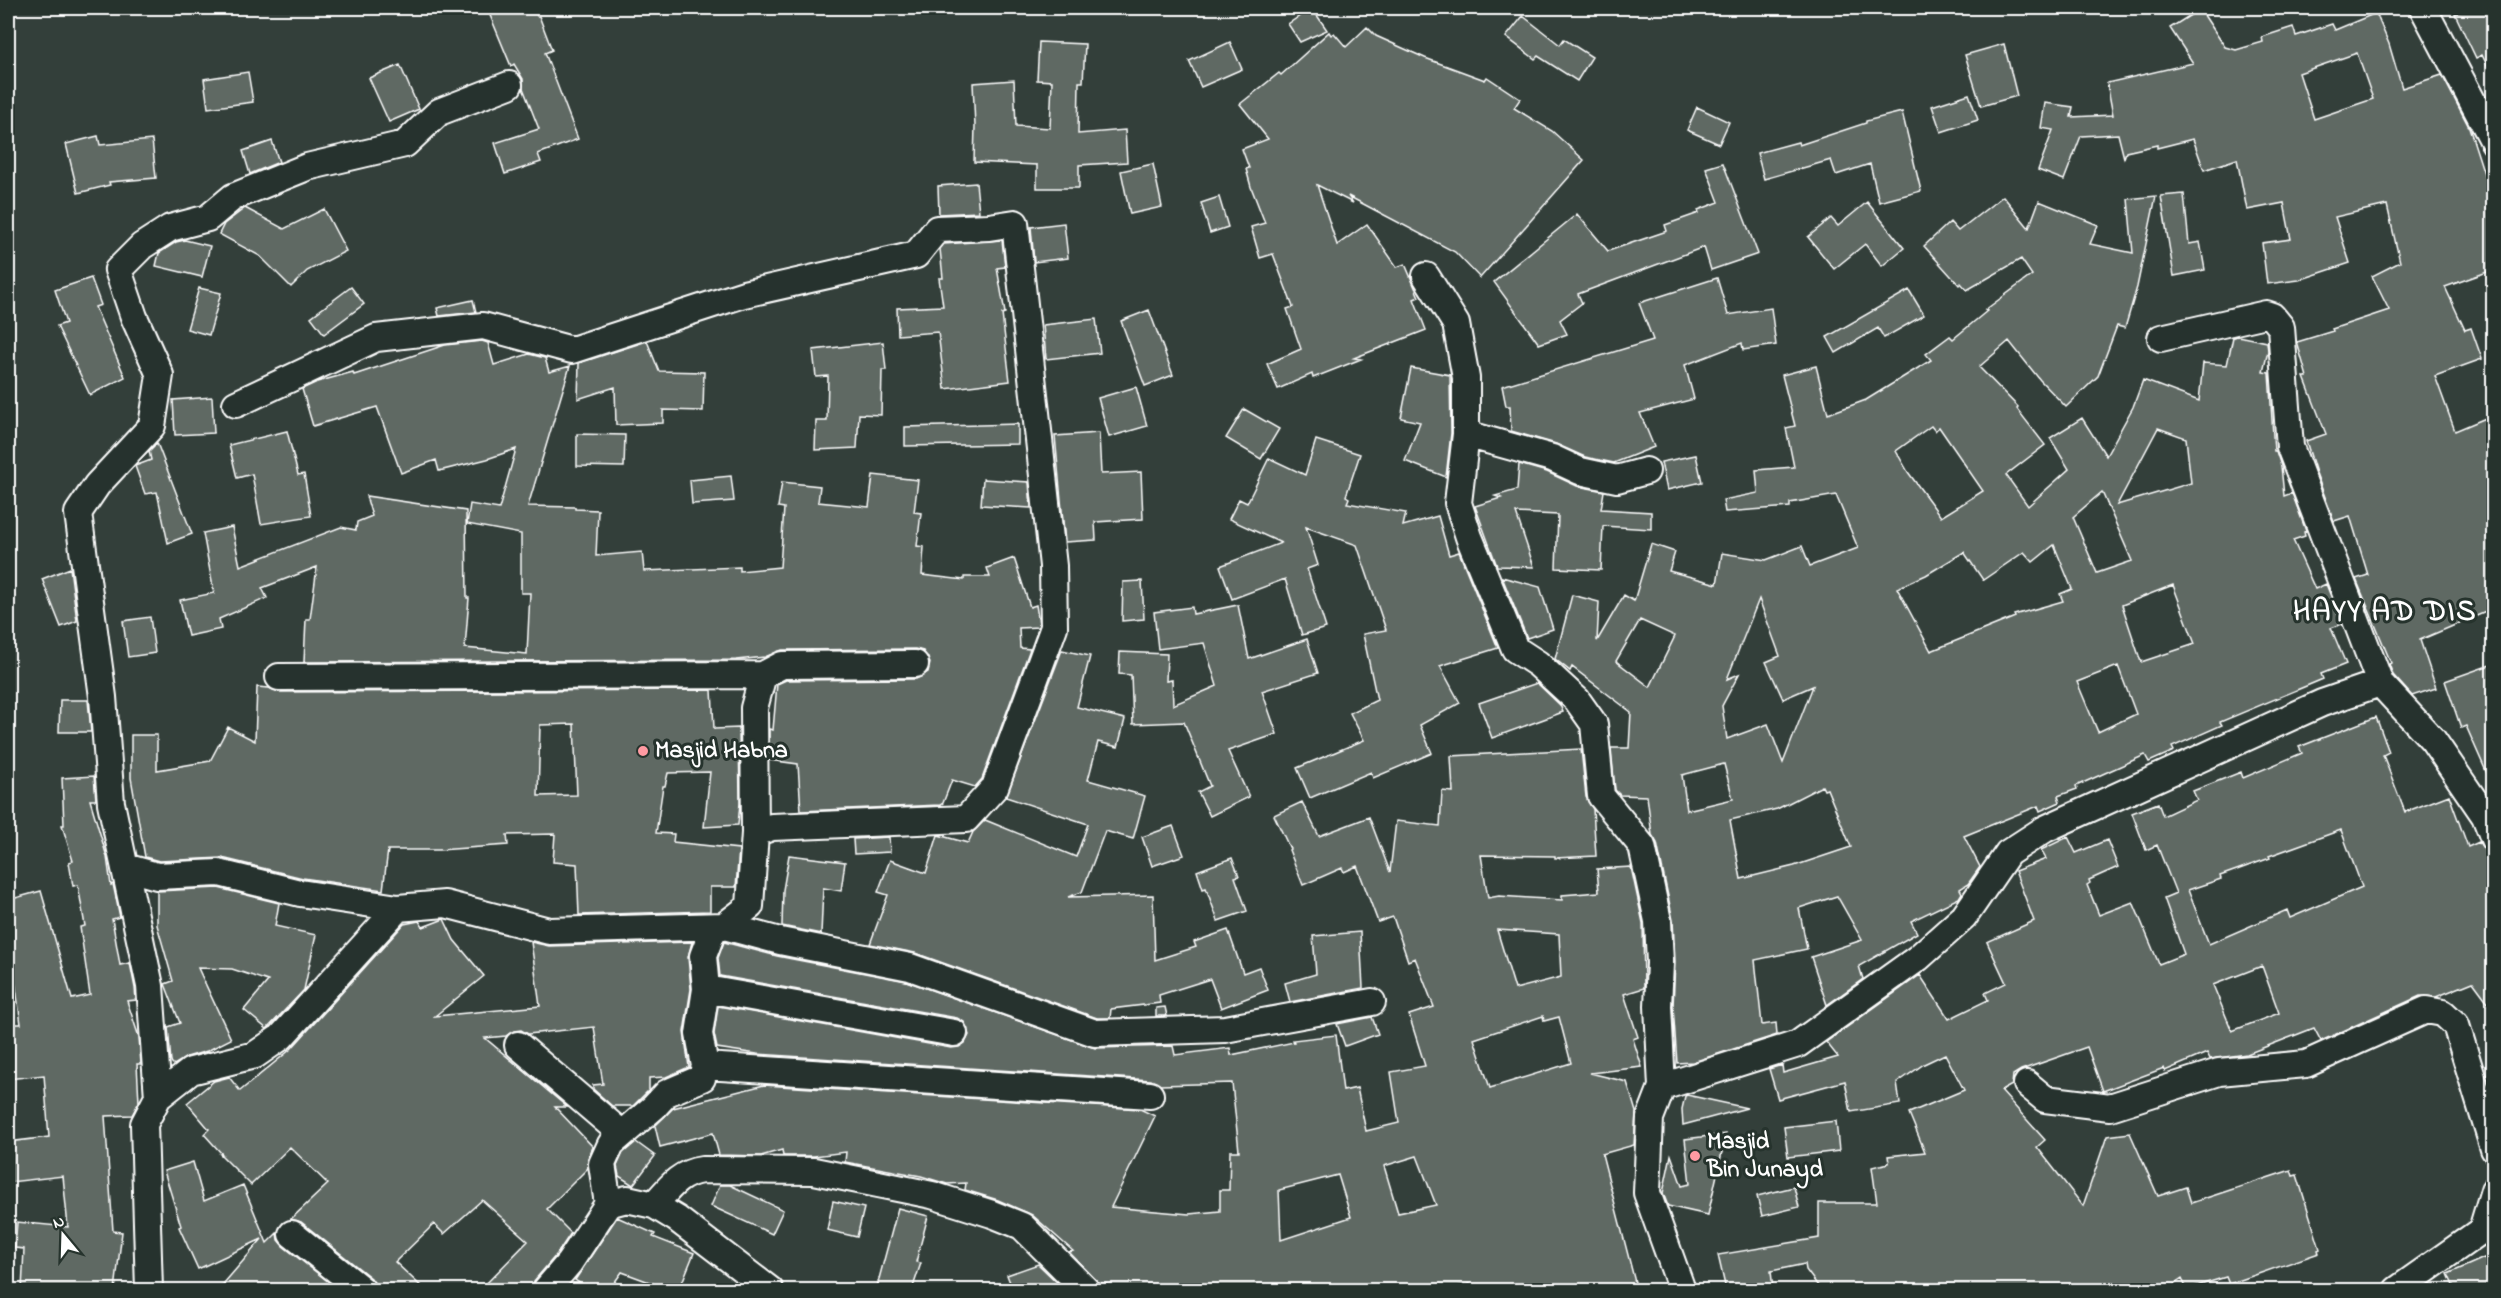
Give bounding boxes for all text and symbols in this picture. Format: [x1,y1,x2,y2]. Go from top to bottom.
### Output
district label: HAYY AD DIS [2293,591,2477,635]
place label: Masjid Habna [655,734,788,769]
marker: Masjid Habna [636,744,650,758]
place label: Masjid Bin Junayd [1706,1125,1824,1189]
marker: Masjid Bin Junayd [1688,1149,1702,1163]
north arrow [33,1205,93,1265]
text: N [50,1210,68,1236]

